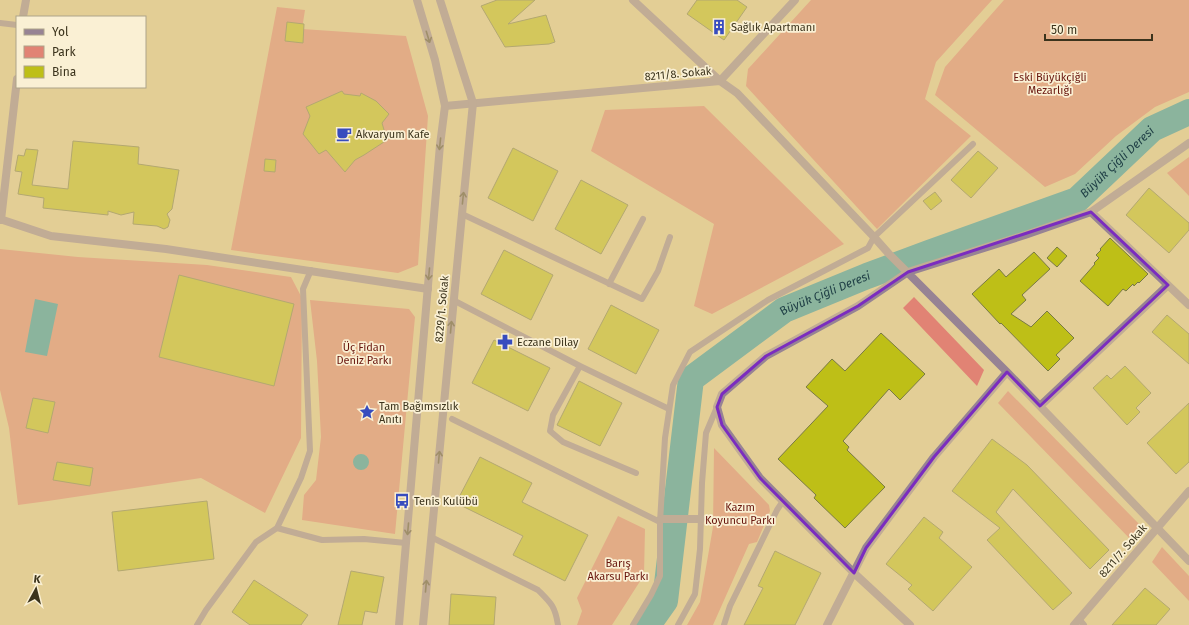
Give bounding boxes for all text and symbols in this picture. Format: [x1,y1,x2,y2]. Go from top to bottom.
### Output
legend [16,16,146,88]
scale bar [1045,16,1152,42]
building icon: Sağlık Apartmanı [710,18,728,36]
place label: Sağlık Apartmanı [731,21,815,34]
text: 50 m [1051,23,1077,37]
text: Yol [52,25,69,39]
one-way arrow [425,31,432,44]
text: Park [52,45,76,59]
text: Bina [52,65,76,79]
street label: 8211/8. Sokak [644,65,712,83]
park label: Eski Büyükçiğli Mezarlığı [1013,71,1087,97]
water label: Büyük Çiğli Deresi [1077,123,1158,200]
cafe icon: Akvaryum Kafe [335,125,353,143]
place label: Akvaryum Kafe [356,128,430,141]
one-way arrow [437,137,444,150]
one-way arrow [459,192,467,205]
one-way arrow [426,267,433,280]
water label: Büyük Çiğli Deresi [777,268,873,318]
street label: 8229/1. Sokak [433,275,451,343]
one-way arrow [447,321,454,334]
pharmacy icon: Eczane Dilay [496,333,514,351]
place label: Eczane Dilay [517,336,579,349]
park label: Üç Fidan Deniz Parkı [336,340,392,367]
place label: Tam Bağımsızlık Anıtı [379,400,459,426]
place icon: Tam Bağımsızlık Anıtı [358,403,376,421]
one-way arrow [435,451,442,464]
bus stop icon: Tenis Kulübü [393,492,411,510]
place label: Tenis Kulübü [414,495,478,508]
park label: Kazım Koyuncu Parkı [705,501,775,527]
street label: 8211/7. Sokak [1096,521,1150,580]
one-way arrow [404,522,411,535]
park label: Barış Akarsu Parkı [587,557,649,583]
north arrow [16,569,56,609]
text: K [33,573,42,587]
one-way arrow [423,580,430,593]

